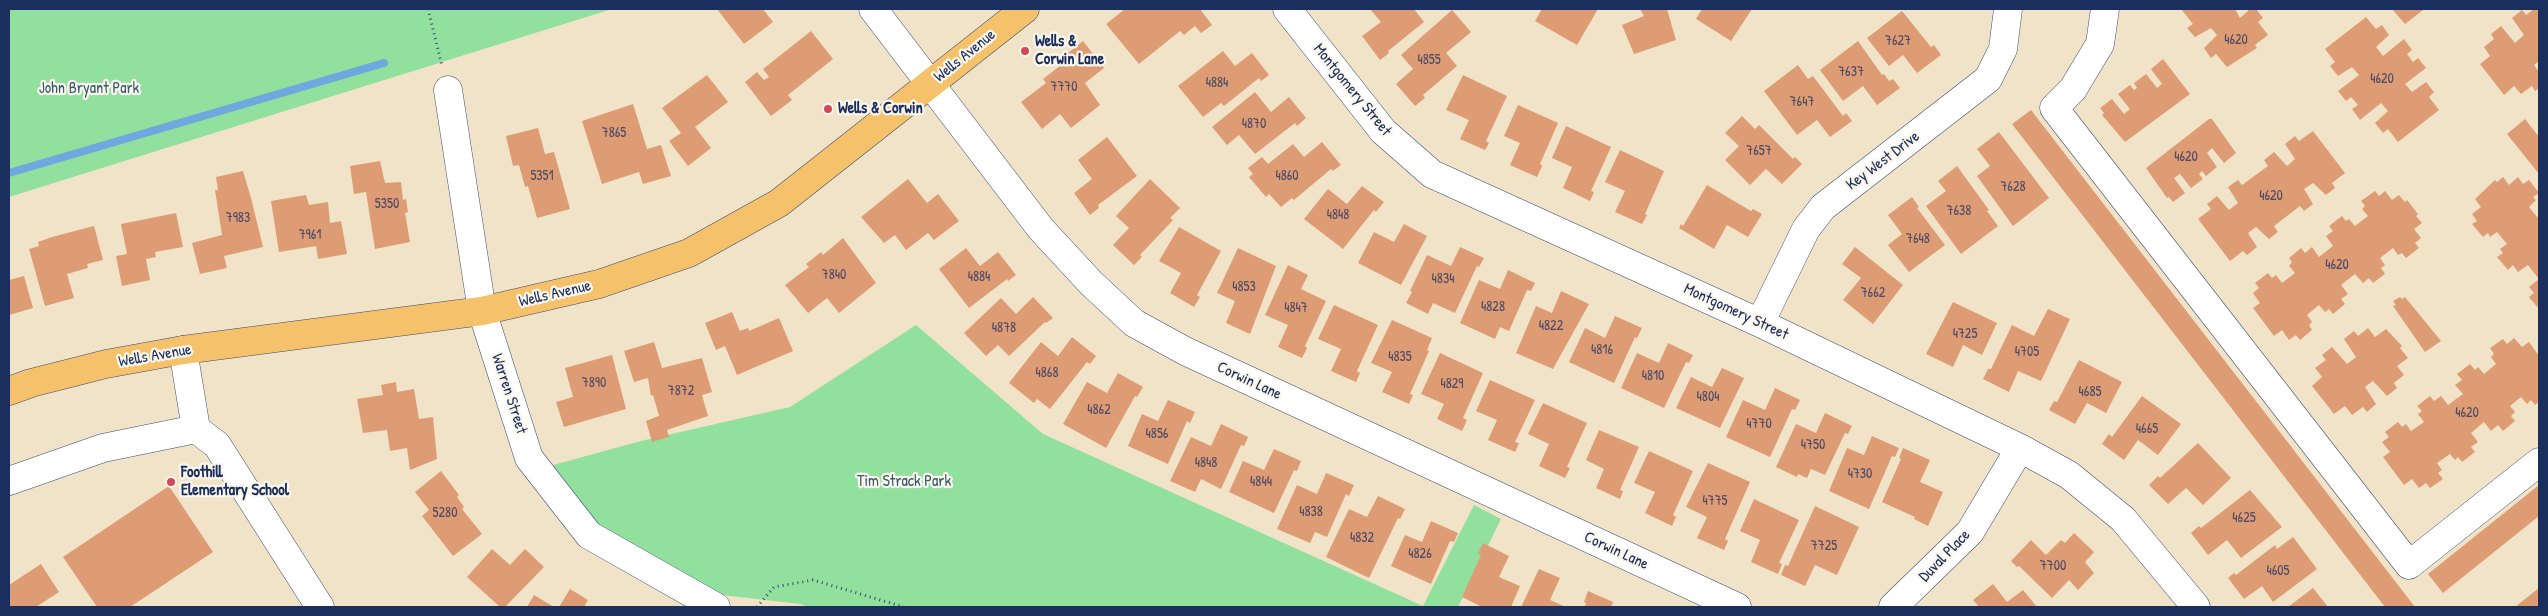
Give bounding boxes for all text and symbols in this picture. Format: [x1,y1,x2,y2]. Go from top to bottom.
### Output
street label: Wells Avenue [930,25,1000,87]
place label: Wells & Corwin Lane [1035,32,1104,70]
house number: 4620 [2224,32,2248,48]
house number: 7627 [1885,33,1911,49]
street label: Montgomery Street [1309,40,1395,140]
marker: Wells & Corwin Lane [1019,45,1031,57]
house number: 4855 [1417,52,1441,68]
house number: 7637 [1838,64,1864,80]
house number: 4620 [2370,71,2394,87]
house number: 4884 [1206,75,1228,91]
park label: John Bryant Park [39,79,139,99]
house number: 7770 [1050,79,1078,95]
house number: 7647 [1790,94,1814,110]
place label: Wells & Corwin [838,99,923,119]
marker: Wells & Corwin [822,103,834,115]
house number: 4870 [1242,116,1266,132]
house number: 7865 [602,125,626,141]
street label: Key West Drive [1843,127,1923,195]
house number: 7657 [1746,143,1772,159]
house number: 4620 [2174,149,2198,165]
house number: 5351 [530,168,554,184]
house number: 4860 [1275,168,1299,184]
house number: 7628 [2000,179,2026,195]
house number: 4620 [2259,188,2283,204]
house number: 5350 [375,196,399,212]
house number: 7638 [1947,203,1971,219]
house number: 4848 [1327,207,1349,223]
house number: 7983 [226,210,250,226]
house number: 7961 [299,227,321,243]
house number: 7648 [1906,231,1930,247]
house number: 4620 [2325,257,2349,273]
house number: 7840 [822,267,846,283]
house number: 4884 [968,269,990,285]
house number: 4834 [1432,271,1454,287]
street label: Wells Avenue [517,276,593,312]
house number: 4853 [1232,279,1256,295]
street label: Montgomery Street [1681,279,1791,345]
house number: 7662 [1861,285,1885,301]
house number: 4828 [1481,299,1505,315]
house number: 4847 [1284,300,1308,316]
house number: 4822 [1539,318,1563,334]
house number: 4878 [992,320,1016,336]
house number: 4725 [1953,326,1977,342]
street label: Wells Avenue [117,340,193,372]
house number: 4816 [1591,342,1613,358]
house number: 4705 [2015,344,2039,360]
house number: 4835 [1388,349,1412,365]
street label: Warren Street [487,352,531,436]
street label: Corwin Lane [1214,358,1284,404]
house number: 4868 [1036,365,1058,381]
house number: 4810 [1642,368,1664,384]
house number: 7890 [582,375,606,391]
house number: 4829 [1440,376,1464,392]
house number: 7872 [668,383,694,399]
house number: 4685 [2079,384,2101,400]
house number: 4804 [1697,389,1719,405]
house number: 4862 [1087,402,1111,418]
house number: 4620 [2455,405,2479,421]
house number: 4770 [1746,416,1772,432]
house number: 4665 [2136,421,2158,437]
house number: 4856 [1146,426,1168,442]
house number: 4750 [1801,437,1825,453]
house number: 4848 [1195,455,1217,471]
place label: Foothill Elementary School [181,463,289,501]
house number: 4730 [1848,466,1872,482]
park label: Tim Strack Park [857,472,951,492]
house number: 4844 [1250,474,1272,490]
marker: Foothill Elementary School [165,476,177,488]
house number: 4775 [1702,493,1728,509]
house number: 4838 [1299,504,1323,520]
house number: 5280 [433,505,457,521]
house number: 4625 [2232,510,2256,526]
street label: Duval Place [1915,526,1975,586]
street label: Corwin Lane [1581,528,1651,574]
house number: 4832 [1350,530,1374,546]
house number: 7725 [1811,538,1837,554]
house number: 4826 [1408,546,1432,562]
house number: 7700 [2040,558,2066,574]
house number: 4605 [2266,563,2290,579]

